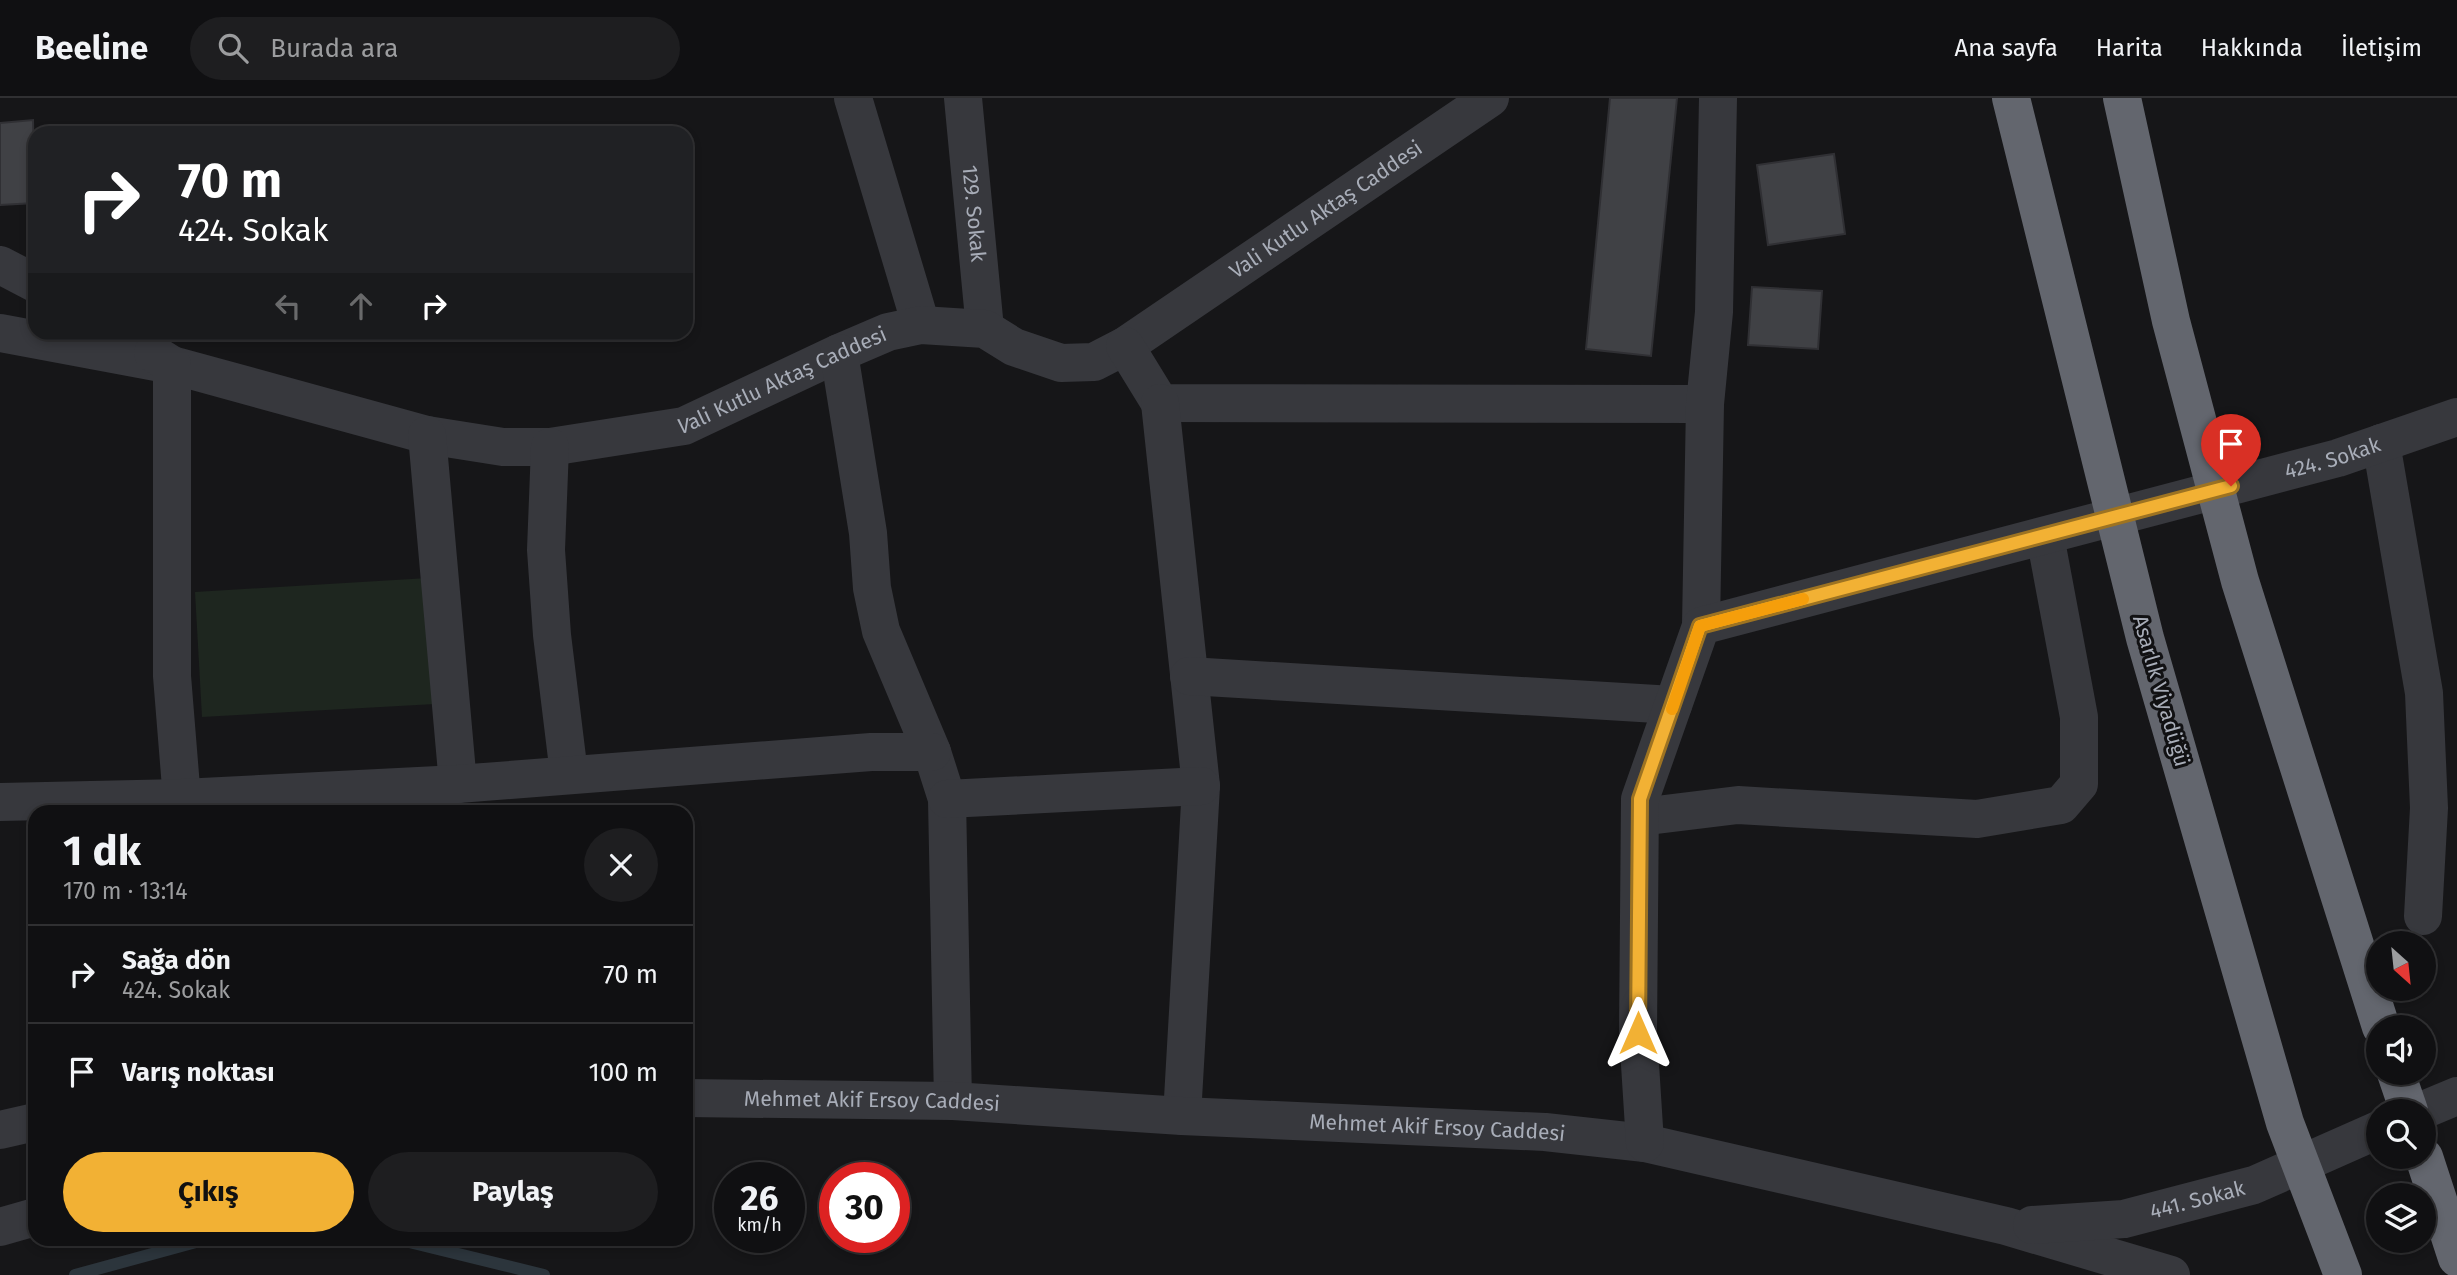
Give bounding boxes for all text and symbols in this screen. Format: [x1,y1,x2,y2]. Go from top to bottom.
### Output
search box [190,17,680,80]
text: Beeline [35,28,148,68]
icon: search [214,29,252,67]
text: Burada ara [270,33,398,64]
text: Ana sayfa [1954,34,2058,62]
text: Harita [2096,34,2163,62]
text: Hakkında [2201,34,2303,62]
text: İletişim [2341,34,2422,62]
street label: Vali Kutlu Aktaş Caddesi [1224,135,1427,284]
text: 70 m [178,151,282,210]
icon: right [63,154,154,245]
street label: 129. Sokak [956,164,992,263]
text: 424. Sokak [178,211,328,249]
icon: left [269,287,307,325]
icon: ahead [342,287,380,325]
icon: right [415,287,453,325]
street label: Vali Kutlu Aktaş Caddesi [676,321,891,440]
pin [2201,414,2261,486]
icon: arrive [2212,425,2250,463]
street label: 424. Sokak [2282,431,2384,485]
street label: Asarlık Viyadüğü [2127,612,2195,770]
text: 1 dk [63,826,141,876]
button: close [584,828,658,902]
text: 170 m · 13:14 [63,877,187,905]
north arrow [2366,931,2436,1001]
map controls [2366,931,2436,1253]
text: Sağa dön [122,945,231,976]
icon: right [63,955,101,993]
text: 70 m [603,959,658,990]
text: 424. Sokak [122,976,230,1004]
position arrow [1601,996,1675,1070]
button: sound [2366,1015,2436,1085]
icon: arrive [63,1053,101,1091]
text: Varış noktası [122,1057,275,1088]
text: 100 m [589,1057,658,1088]
street label: Mehmet Akif Ersoy Caddesi [744,1086,1001,1117]
button: search [2366,1099,2436,1169]
street label: Mehmet Akif Ersoy Caddesi [1309,1109,1567,1147]
button: Çıkış [63,1152,354,1232]
button: Paylaş [368,1152,658,1232]
speed limit sign: 30 [819,1162,910,1253]
street label: 441. Sokak [2147,1175,2248,1225]
text: 26 [741,1177,778,1219]
button: layers [2366,1183,2436,1253]
text: km/h [737,1214,782,1236]

